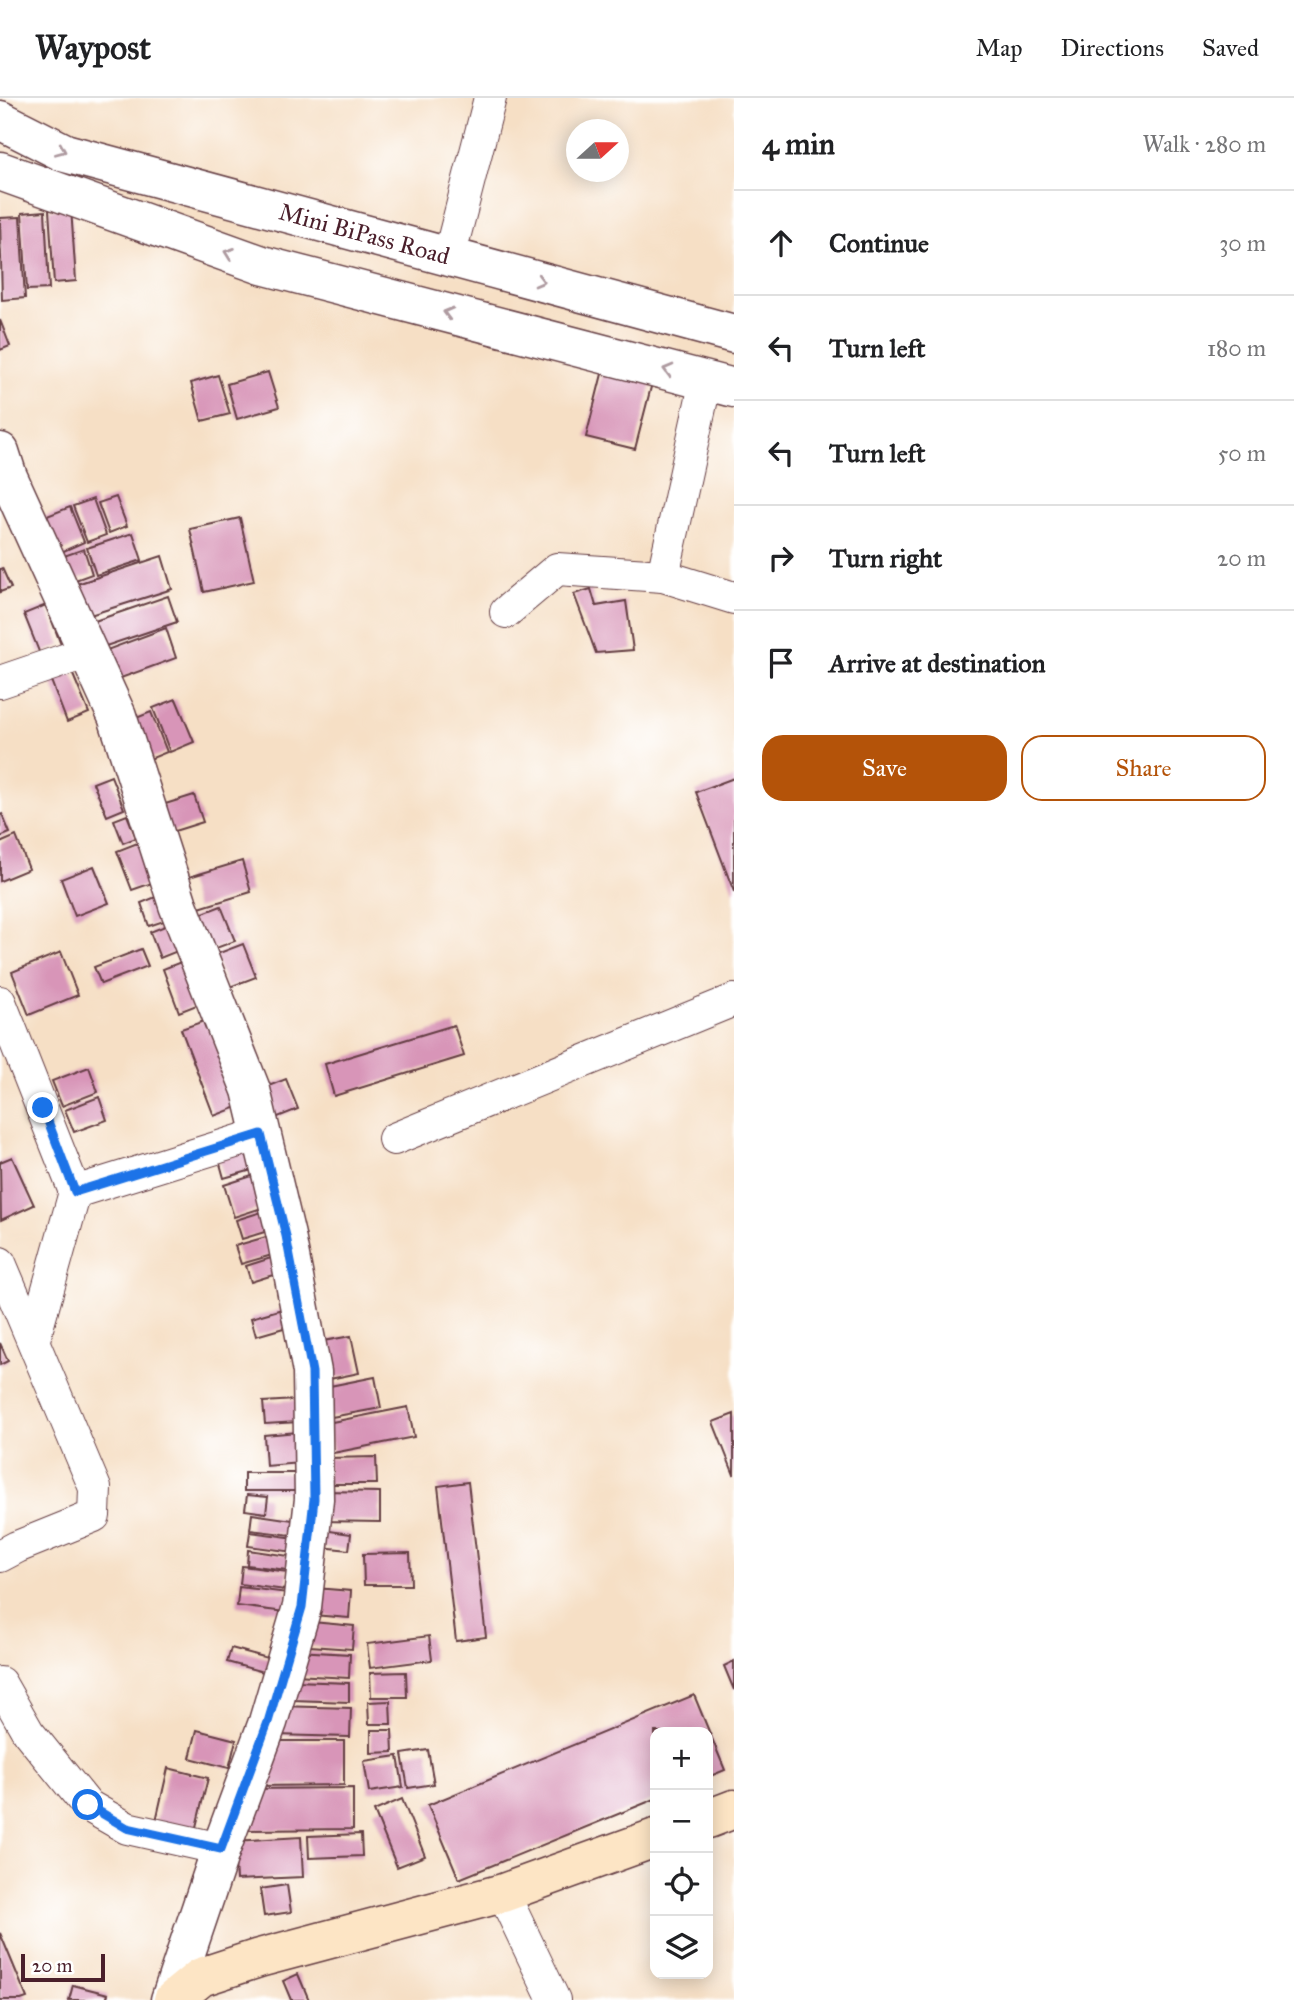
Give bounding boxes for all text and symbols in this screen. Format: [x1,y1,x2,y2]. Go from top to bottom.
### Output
text: Waypost [35,28,151,68]
text: Map [976,33,1023,63]
text: Directions [1061,33,1164,63]
text: Saved [1202,33,1259,63]
north arrow [566,119,629,182]
text: 4 min [762,126,835,162]
text: Walk · 280 m [1142,130,1266,158]
one-way arrow [54,142,66,156]
street label: Mini BiPass Road [276,197,453,271]
icon: ahead [762,224,800,262]
text: Continue [829,227,929,259]
text: 30 m [1219,229,1266,257]
one-way arrow [223,247,235,261]
one-way arrow [534,273,546,288]
one-way arrow [442,307,454,321]
icon: left [762,329,800,367]
text: Turn left [829,332,925,364]
text: 180 m [1207,334,1266,362]
one-way arrow [662,364,674,378]
icon: left [762,434,800,472]
text: Turn left [829,437,925,469]
text: 50 m [1218,439,1266,467]
icon: right [762,539,800,577]
text: Turn right [829,542,942,574]
text: 20 m [1217,544,1266,572]
icon: arrive [762,644,800,682]
text: Arrive at destination [829,647,1046,679]
button: Save [762,735,1007,801]
button: Share [1021,735,1266,801]
route end [27,1092,58,1123]
map controls [650,1727,713,1979]
button: + [650,1727,713,1790]
route start [72,1789,103,1820]
button: − [650,1790,713,1853]
button: locate [650,1853,713,1916]
button: layers [650,1916,713,1979]
scale bar [21,1951,105,1983]
text: 20 m [32,1954,73,1977]

